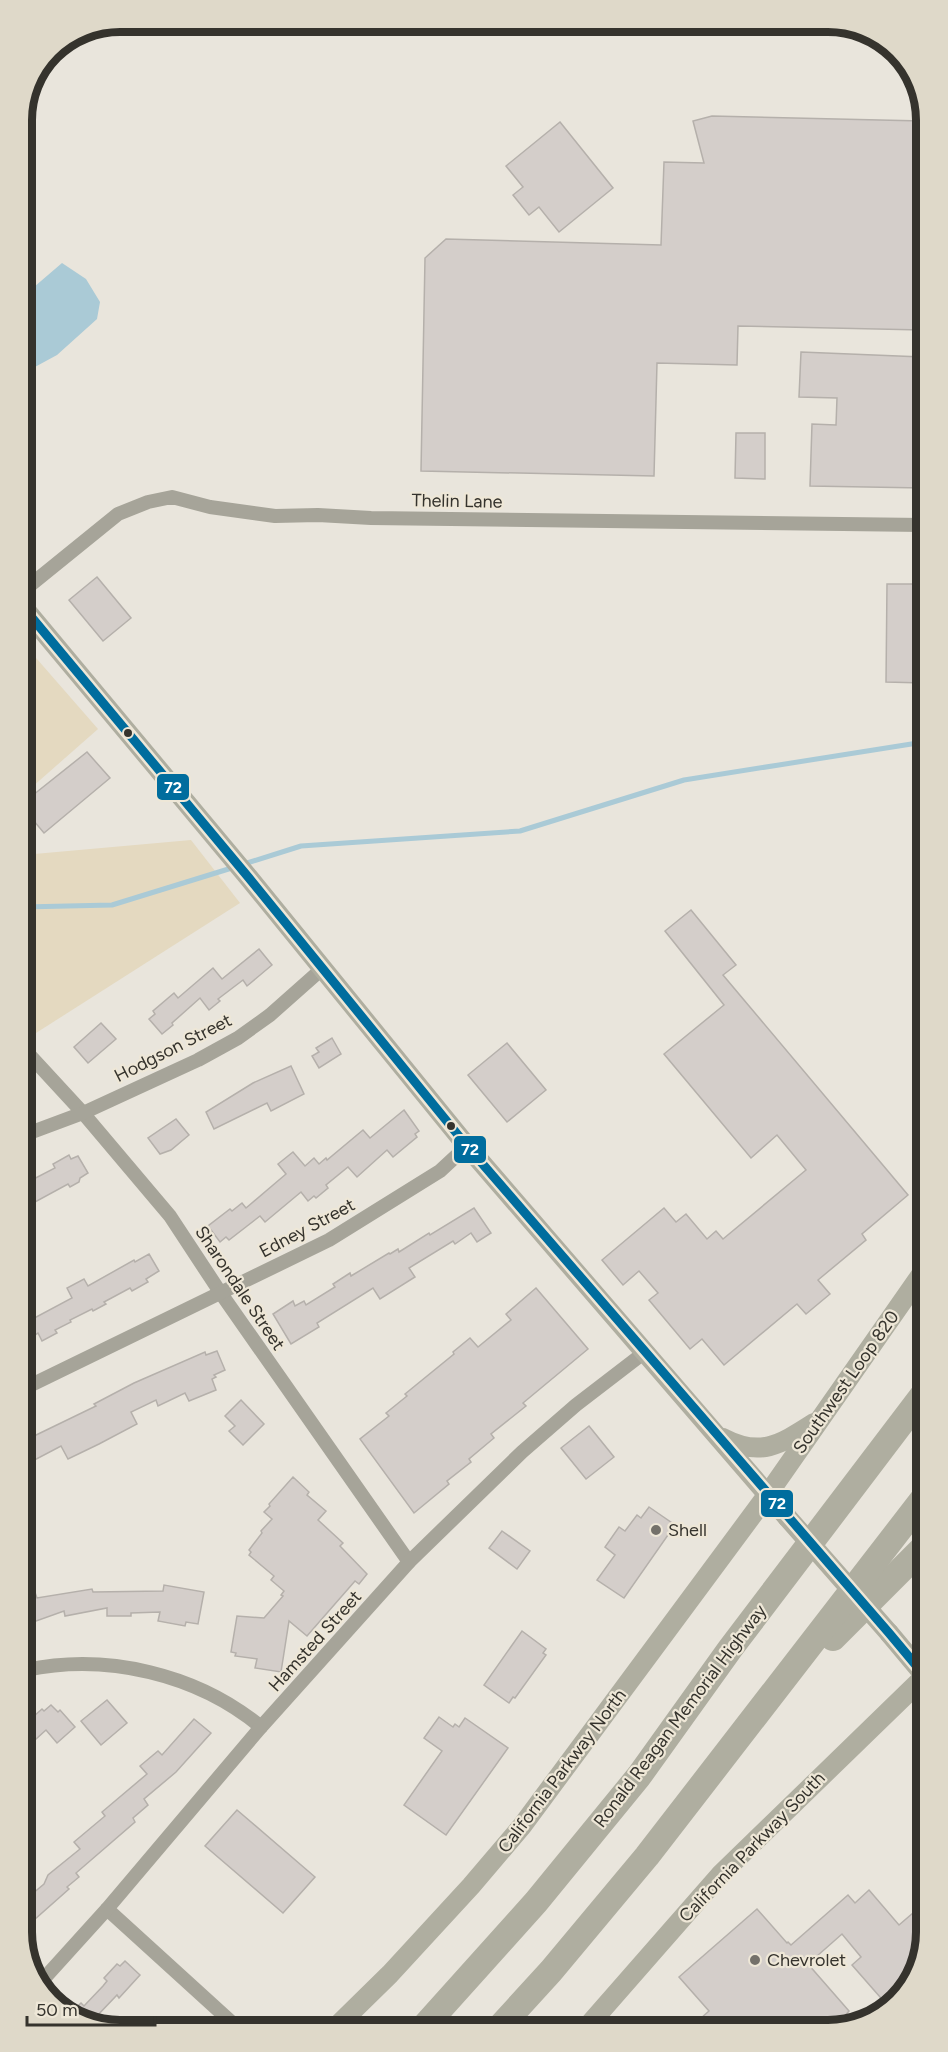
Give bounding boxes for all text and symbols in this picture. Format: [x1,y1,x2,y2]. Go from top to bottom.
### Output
street label: Thelin Lane [411,489,503,513]
unlabelled marker [122,727,134,739]
line badge: 72 [156,773,190,801]
text: 72 [164,778,182,797]
street label: Hodgson Street [111,1009,236,1087]
unlabelled marker [445,1120,457,1132]
line badge: 72 [453,1135,487,1164]
text: 72 [461,1140,479,1159]
street label: Edney Street [255,1194,359,1262]
street label: Sharondale Street [190,1222,290,1354]
street label: Southwest Loop 820 [788,1306,904,1458]
line badge: 72 [760,1489,794,1518]
text: 72 [768,1494,786,1513]
place label: Shell [668,1519,707,1541]
marker: Shell [649,1523,663,1537]
street label: Hamsted Street [264,1586,366,1696]
street label: Ronald Reagan Memorial Highway [589,1600,771,1832]
street label: California Parkway North [493,1685,631,1857]
street label: California Parkway South [674,1767,830,1927]
place label: Chevrolet [767,1949,846,1971]
marker: Chevrolet [748,1953,762,1967]
scale bar [27,1989,154,2027]
text: 50 m [36,1999,78,2021]

